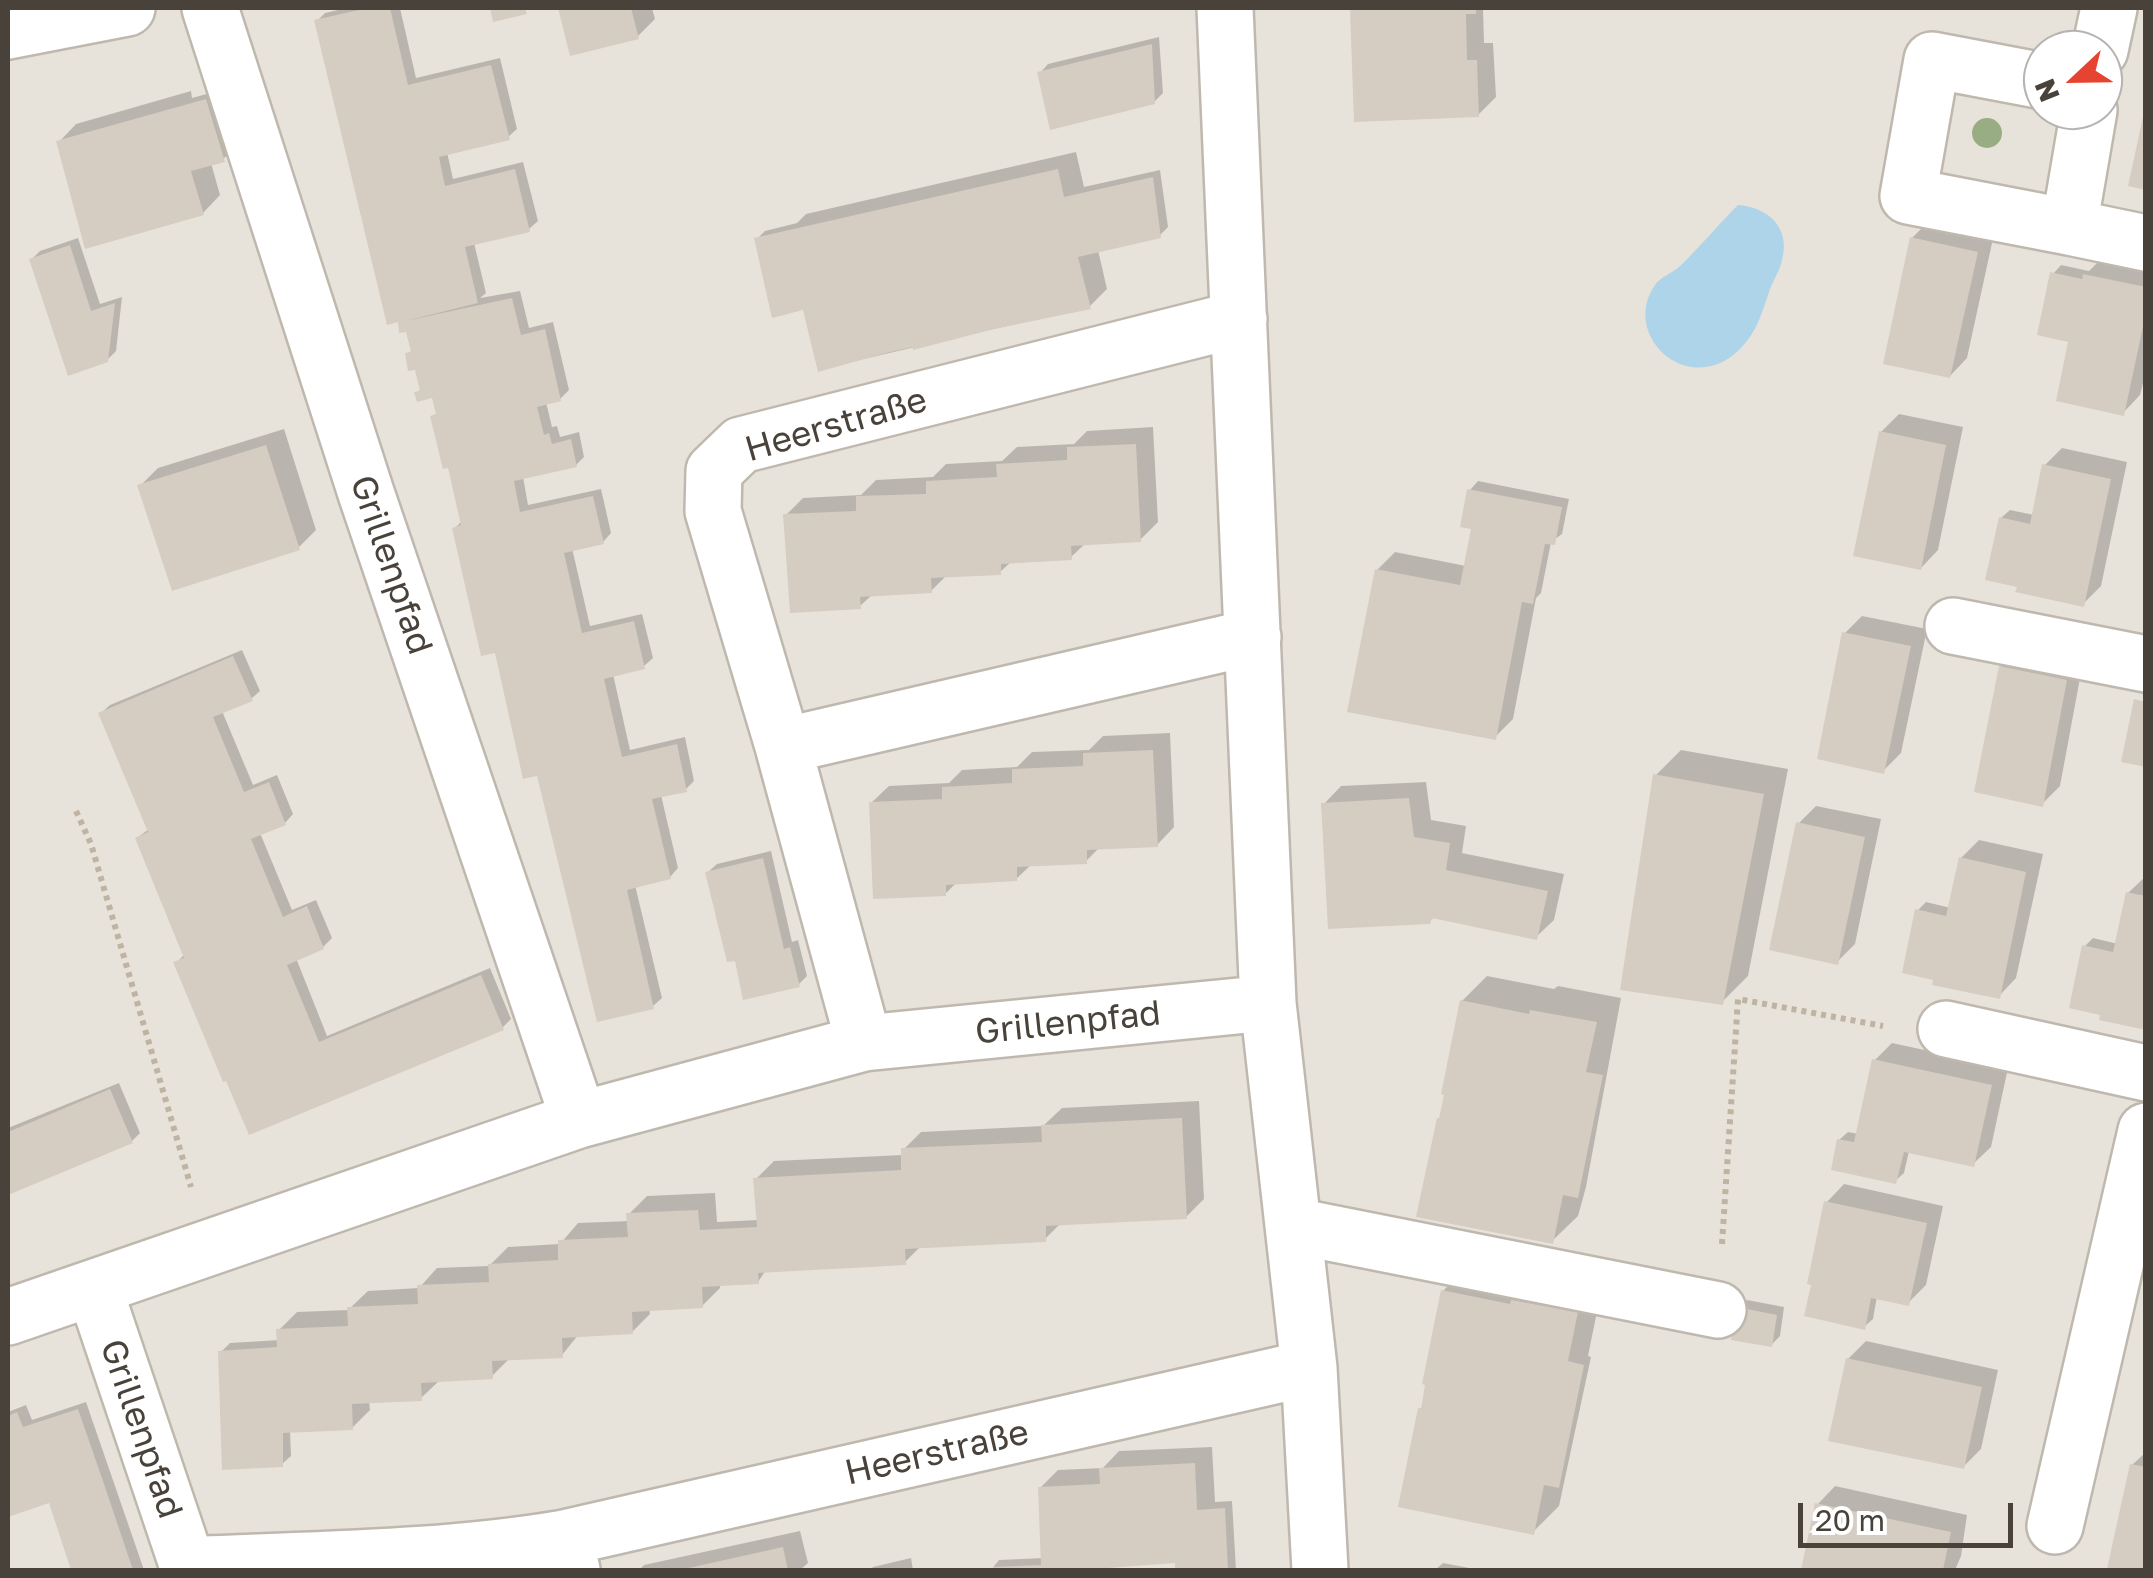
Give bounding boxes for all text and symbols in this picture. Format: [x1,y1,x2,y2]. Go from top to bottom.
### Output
north arrow [2023,30,2123,130]
text: N [2027,75,2066,107]
street label: Heerstraße [740,379,932,471]
street label: Grillenpfad [341,470,441,660]
street label: Grillenpfad [973,992,1163,1054]
street label: Grillenpfad [91,1334,191,1524]
street label: Heerstraße [841,1411,1033,1495]
scale bar [1803,1483,2018,1545]
text: 20 m [1815,1502,1885,1538]

